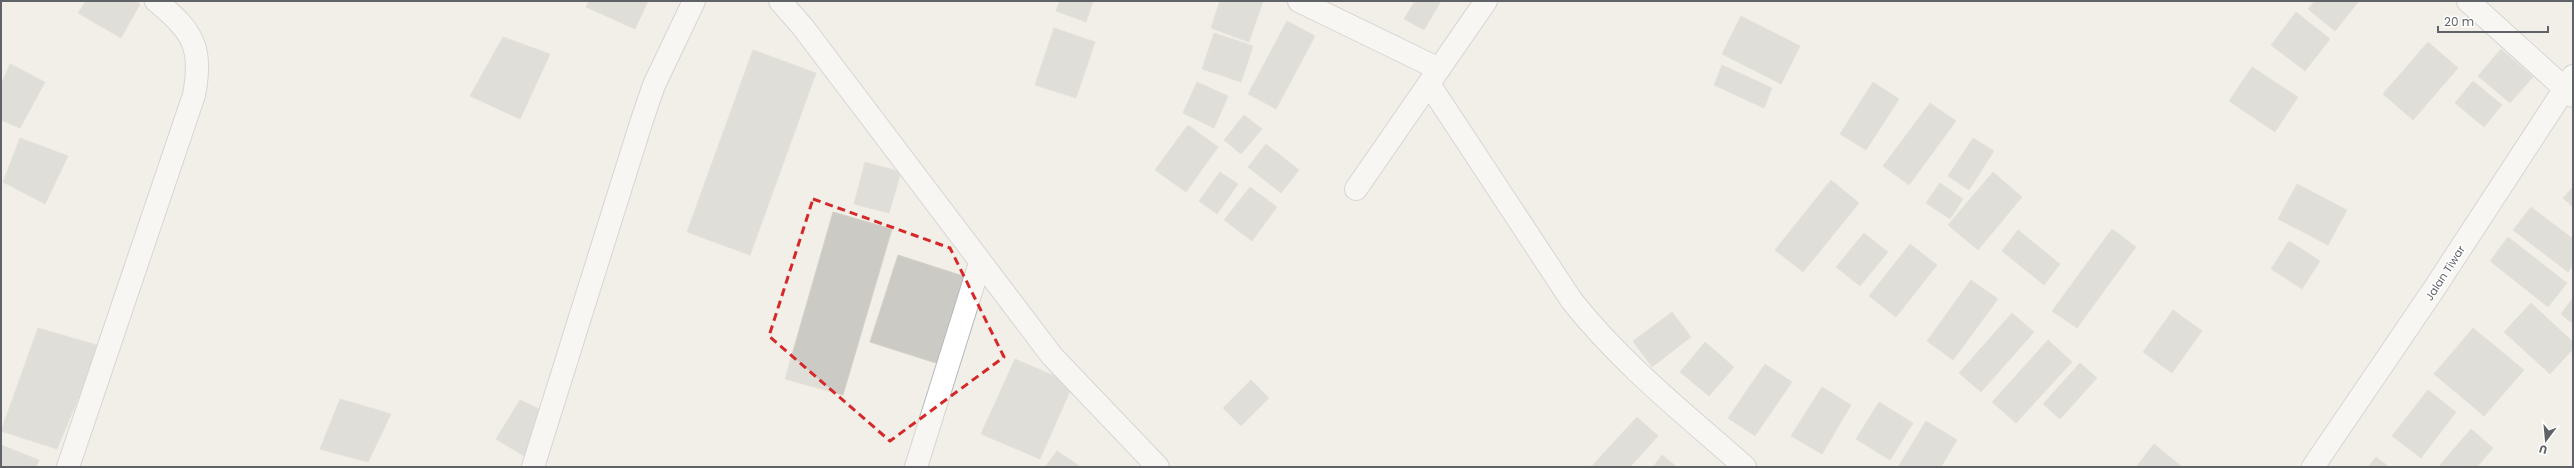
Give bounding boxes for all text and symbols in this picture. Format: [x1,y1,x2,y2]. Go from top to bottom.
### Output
scale bar [2438,8,2548,34]
text: 20 m [2444,13,2474,30]
street label: Jalan Tiwar [2421,242,2469,304]
north arrow [2526,420,2566,460]
text: U [2537,441,2549,458]

